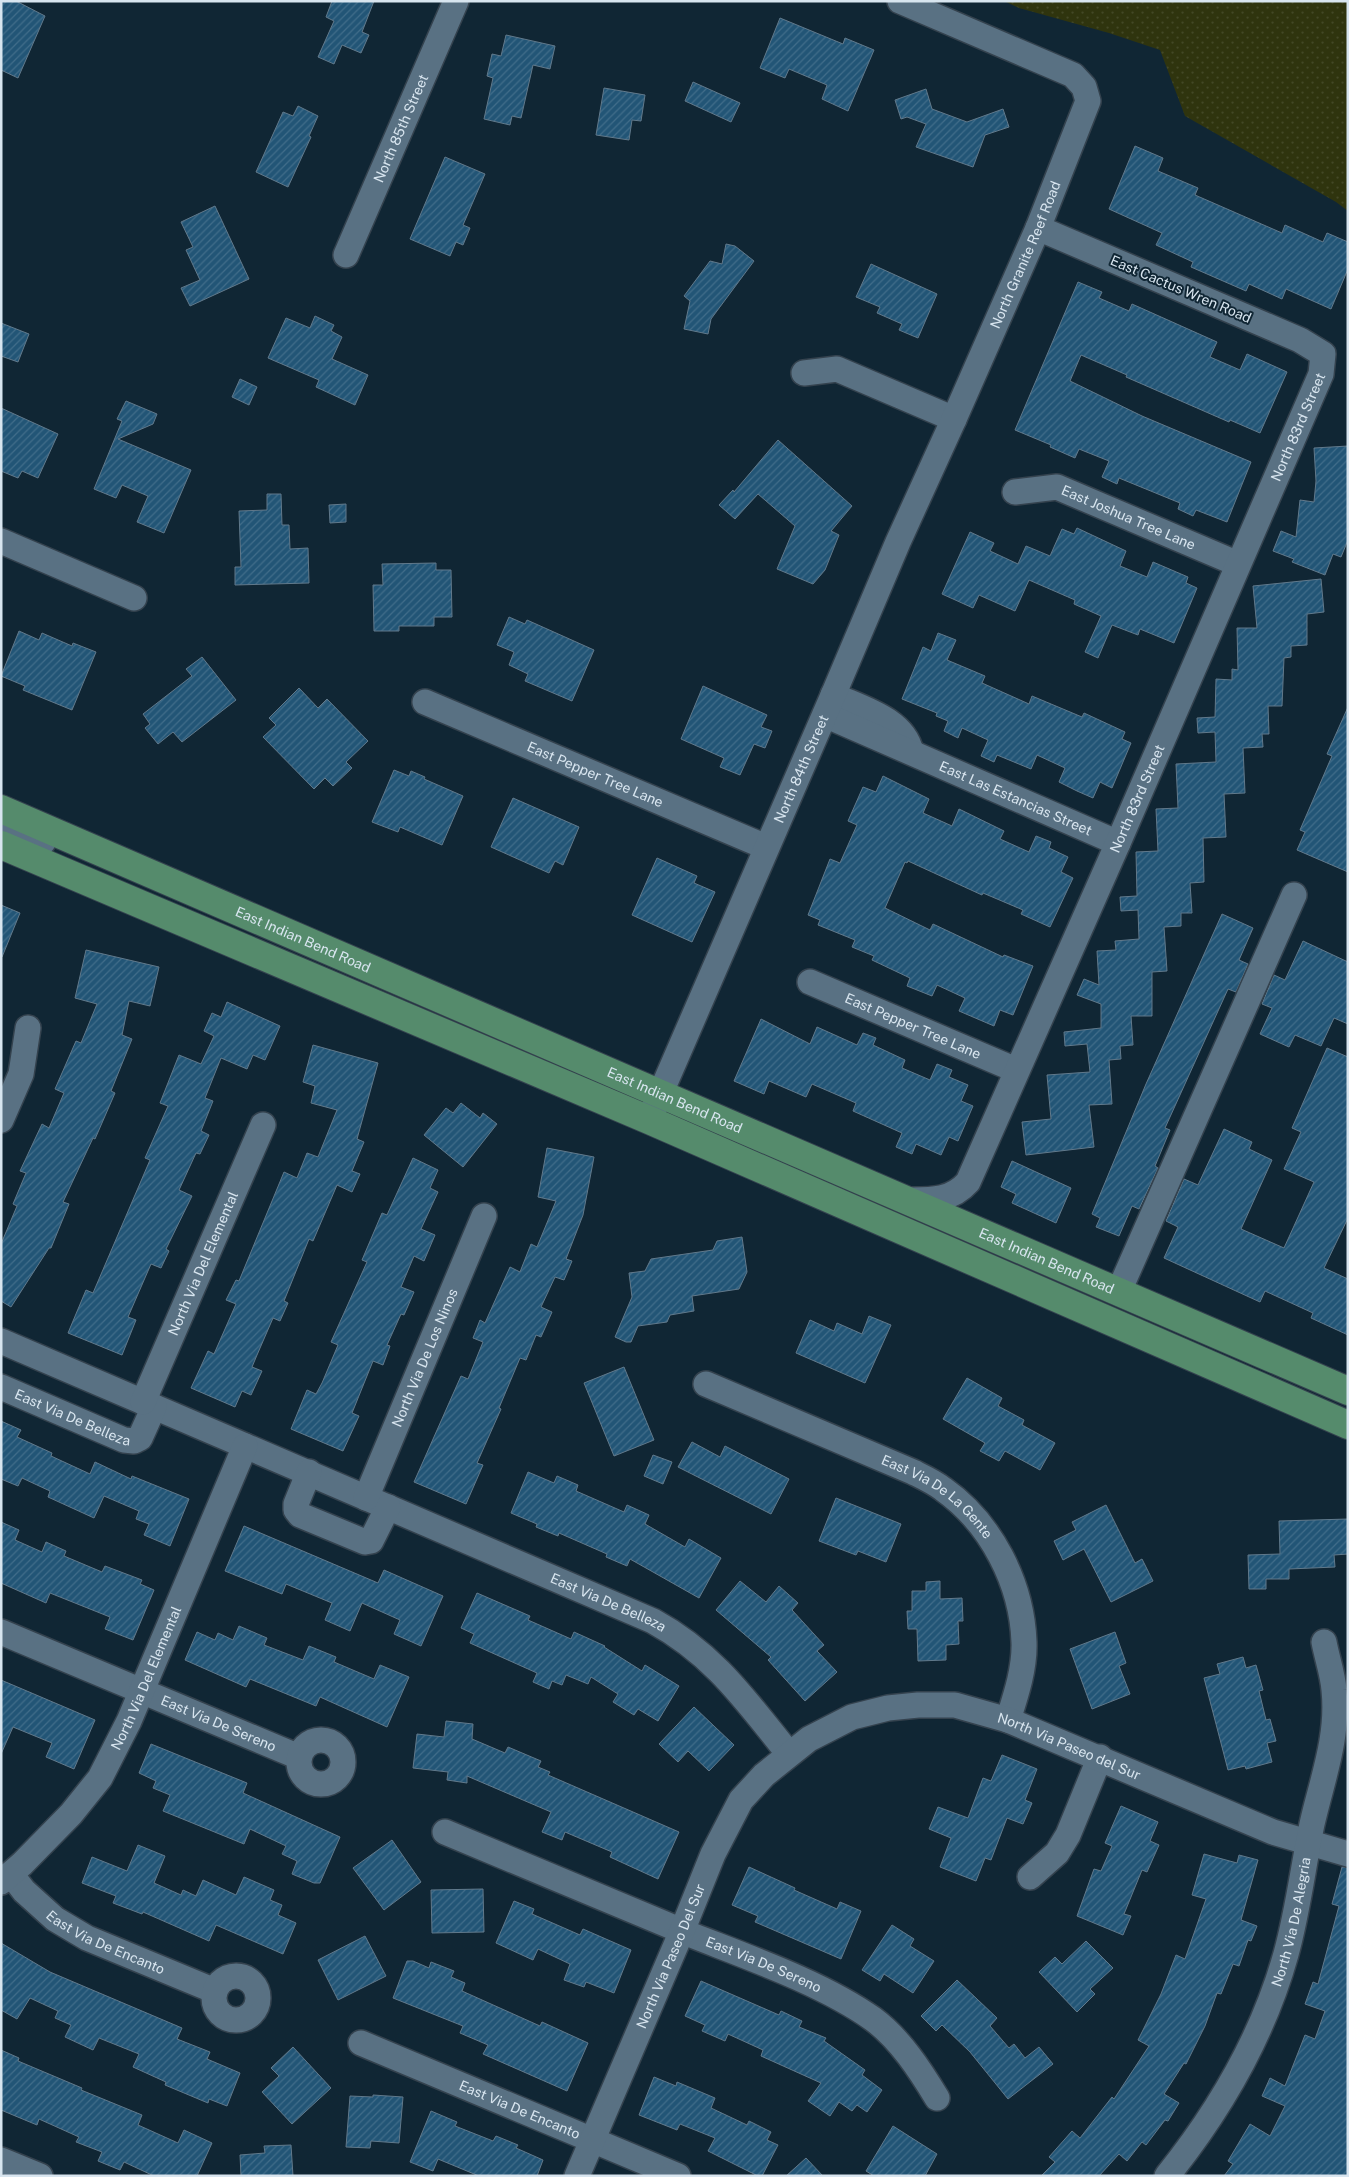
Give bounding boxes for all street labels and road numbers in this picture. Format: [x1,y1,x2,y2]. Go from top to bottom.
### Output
street label: North 85th Street [370,72,431,185]
street label: North Granite Reef Road [987,179,1064,331]
street label: East Cactus Wren Road [1108,252,1254,326]
street label: North 83rd Street [1268,370,1329,484]
street label: East Joshua Tree Lane [1059,482,1198,553]
street label: North 84th Street [771,712,832,825]
street label: East Pepper Tree Lane [525,738,666,810]
street label: North 83rd Street [1107,742,1168,855]
street label: East Las Estancias Street [937,758,1094,839]
street label: East Indian Bend Road [233,903,373,976]
street label: East Pepper Tree Lane [843,990,984,1062]
street label: East Indian Bend Road [605,1064,745,1136]
street label: North Via Del Elemental [165,1189,241,1338]
street label: East Indian Bend Road [977,1225,1117,1297]
street label: North Via De Los Ninos [389,1286,461,1429]
street label: East Via De Belleza [12,1386,131,1449]
street label: East Via De La Gente [879,1452,996,1542]
street label: East Via De Belleza [548,1570,669,1635]
street label: North Via Del Elemental [108,1604,184,1753]
street label: East Via De Sereno [159,1692,279,1755]
street label: North Via Paseo del Sur [996,1709,1143,1783]
street label: North Via De Alegria [1268,1856,1314,1989]
street label: North Via Paseo Del Sur [633,1881,708,2031]
street label: East Via De Encanto [43,1907,167,1977]
street label: East Via De Sereno [704,1933,824,1996]
street label: East Via De Encanto [457,2077,583,2142]

